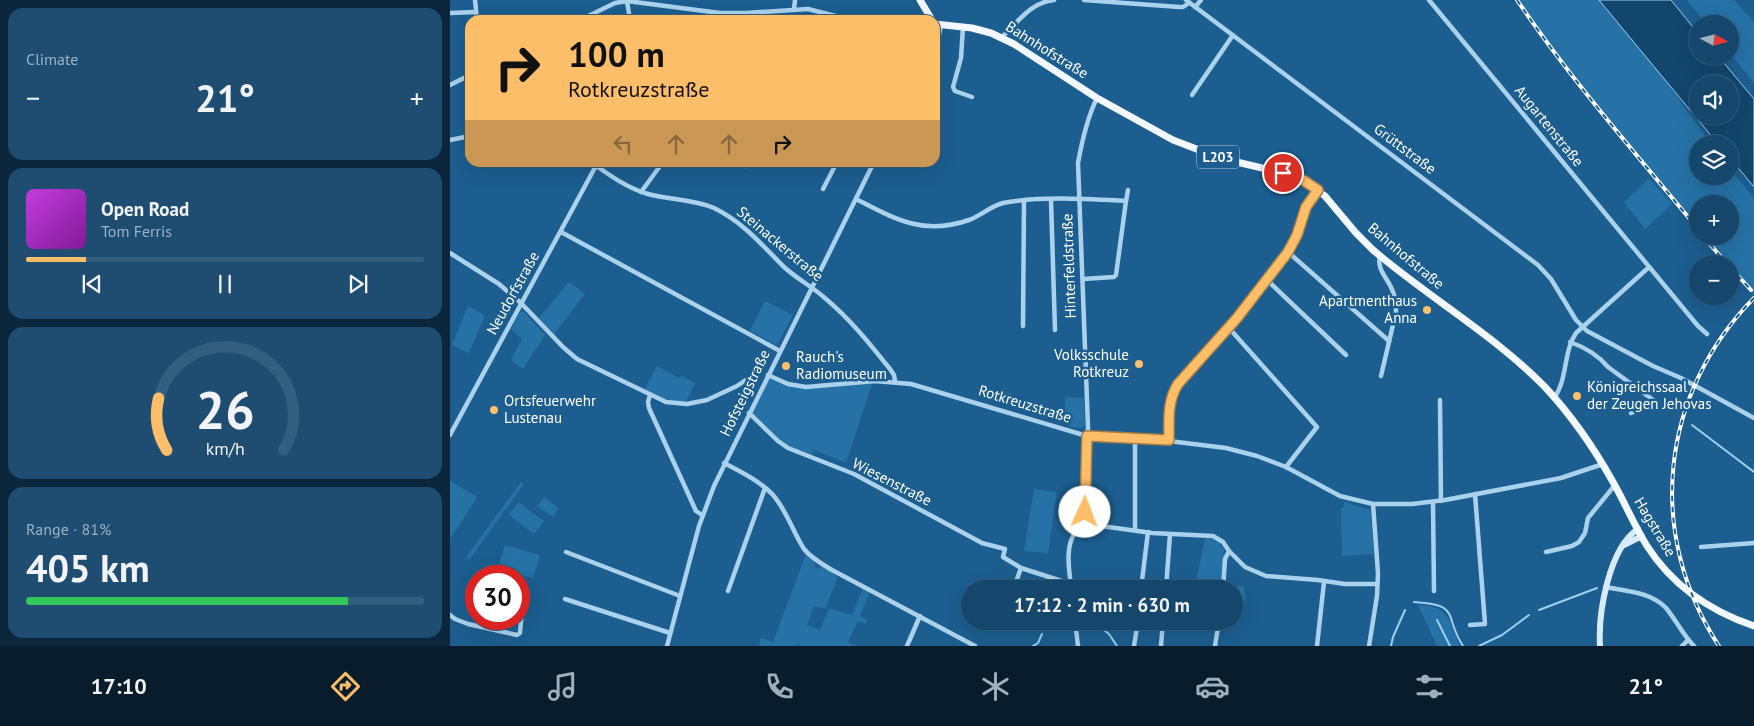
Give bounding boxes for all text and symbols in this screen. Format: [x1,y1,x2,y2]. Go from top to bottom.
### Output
north arrow [1689,15,1739,65]
map controls [1689,15,1739,305]
street label: Bahnhofstraße [1002,17,1092,83]
text: 100 m [568,31,665,77]
icon: right [485,35,550,100]
text: Climate [26,49,78,69]
text: 21° [195,73,255,122]
text: Rotkreuzstraße [568,75,709,103]
button: sound [1689,75,1739,125]
text: − [26,79,40,116]
text: + [410,79,424,116]
street label: Augartenstraße [1511,81,1588,170]
street label: Grüttstraße [1370,119,1440,178]
icon: left [609,130,637,158]
icon: ahead [662,130,690,158]
icon: ahead [715,130,743,158]
icon: right [768,130,796,158]
button: layers [1689,135,1739,185]
road number: L203 [1197,146,1239,168]
pin [1262,152,1304,194]
icon: arrive [1269,159,1297,187]
button: + [1689,195,1739,245]
text: Open Road [101,197,189,221]
street label: Steinackerstraße [733,202,827,285]
street label: Hinterfeldstraße [1057,213,1080,319]
street label: Bahnhofstraße [1364,218,1448,293]
text: Tom Ferris [101,221,172,241]
street label: Neudorfstraße [482,248,543,338]
button: − [1689,255,1739,305]
icon: previous [78,270,106,298]
icon: pause [211,270,239,298]
icon: next [344,270,372,298]
place label: Apartmenthaus Anna [1319,291,1417,327]
marker: Apartmenthaus Anna [1421,304,1433,316]
place label: Volksschule Rotkreuz [1053,345,1129,381]
street label: Hofsteigstraße [715,346,774,439]
place label: Rauch's Radiomuseum [796,347,887,383]
marker: Volksschule Rotkreuz [1133,358,1145,370]
marker: Rauch's Radiomuseum [780,360,792,372]
text: 26 [196,376,254,443]
place label: Königreichssaal der Zeugen Jehovas [1587,377,1712,413]
street label: Rotkreuzstraße [976,380,1074,427]
marker: Königreichssaal der Zeugen Jehovas [1571,390,1583,402]
place label: Ortsfeuerwehr Lustenau [504,391,596,427]
marker: Ortsfeuerwehr Lustenau [488,404,500,416]
text: km/h [205,437,245,460]
street label: Wiesenstraße [849,453,935,510]
position arrow [1058,485,1110,537]
street label: Hagstraße [1630,494,1681,560]
text: Range · 81% [26,519,111,539]
text: 405 km [26,543,150,592]
speed limit sign: 30 [465,565,530,630]
text: 17:12 · 2 min · 630 m [1014,593,1190,617]
icon: directions [328,669,363,704]
icon: music [545,669,580,704]
icon: phone [762,669,797,704]
icon: climate [978,669,1013,704]
icon: car [1195,669,1230,704]
icon: filters [1412,669,1447,704]
text: 17:10 [91,672,147,700]
text: 21° [1628,672,1663,700]

